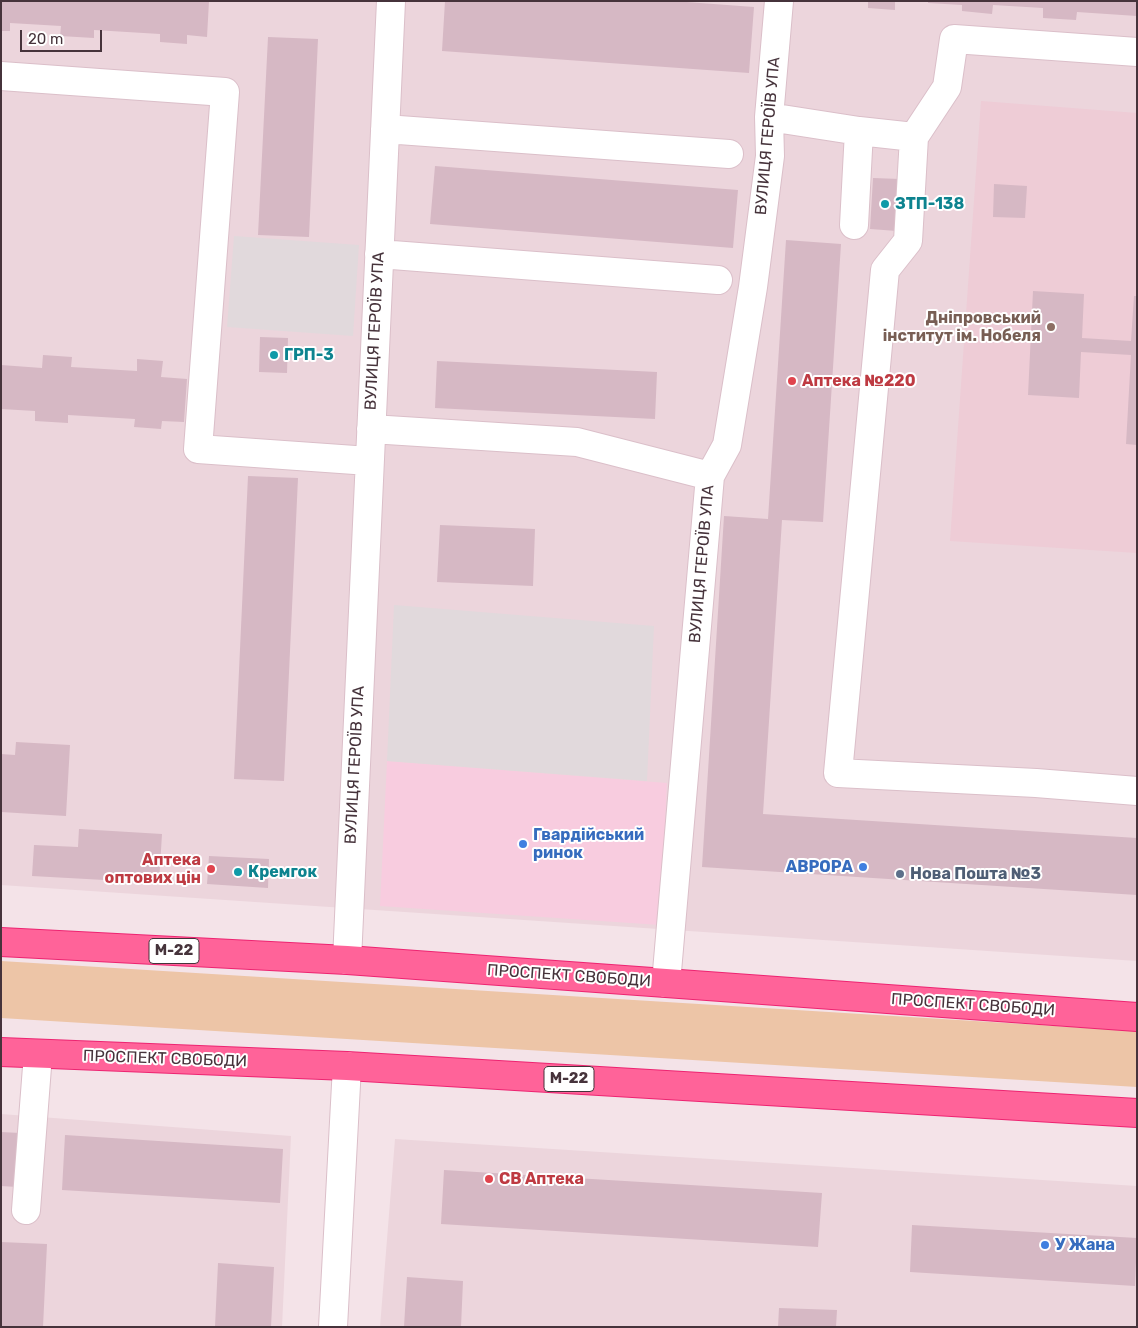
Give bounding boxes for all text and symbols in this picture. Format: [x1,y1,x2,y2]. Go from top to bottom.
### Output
scale bar [22,20,105,52]
text: 20 m [28,30,63,48]
street label: ВУЛИЦЯ ГЕРОЇВ УПА [752,56,784,216]
place label: ЗТП-138 [895,194,964,214]
marker: ЗТП-138 [879,198,891,210]
street label: ВУЛИЦЯ ГЕРОЇВ УПА [361,251,389,411]
place label: Дніпровський інститут ім. Нобеля [883,308,1041,346]
marker: Дніпровський інститут ім. Нобеля [1045,321,1057,333]
place label: ГРП-3 [284,345,334,365]
marker: ГРП-3 [268,349,280,361]
place label: Аптека №220 [802,371,916,391]
marker: Аптека №220 [786,375,798,387]
street label: ВУЛИЦЯ ГЕРОЇВ УПА [686,484,718,644]
street label: ВУЛИЦЯ ГЕРОЇВ УПА [341,685,369,845]
place label: Гвардійський ринок [533,825,644,863]
marker: Гвардійський ринок [517,838,529,850]
place label: Аптека оптових цін [105,850,201,888]
place label: АВРОРА [786,857,853,877]
marker: АВРОРА [857,861,869,873]
place label: Кремгок [248,862,317,882]
marker: Аптека оптових цін [205,863,217,875]
place label: Нова Пошта №3 [910,864,1041,884]
marker: Кремгок [232,866,244,878]
marker: Нова Пошта №3 [894,868,906,880]
road number: М-22 [149,938,199,964]
street label: ПРОСПЕКТ СВОБОДИ [486,961,652,991]
street label: ПРОСПЕКТ СВОБОДИ [890,990,1056,1020]
street label: ПРОСПЕКТ СВОБОДИ [83,1047,247,1071]
road number: М-22 [544,1066,594,1092]
place label: СВ Аптека [499,1169,584,1189]
marker: СВ Аптека [483,1173,495,1185]
place label: У Жана [1055,1235,1115,1255]
marker: У Жана [1039,1239,1051,1251]

